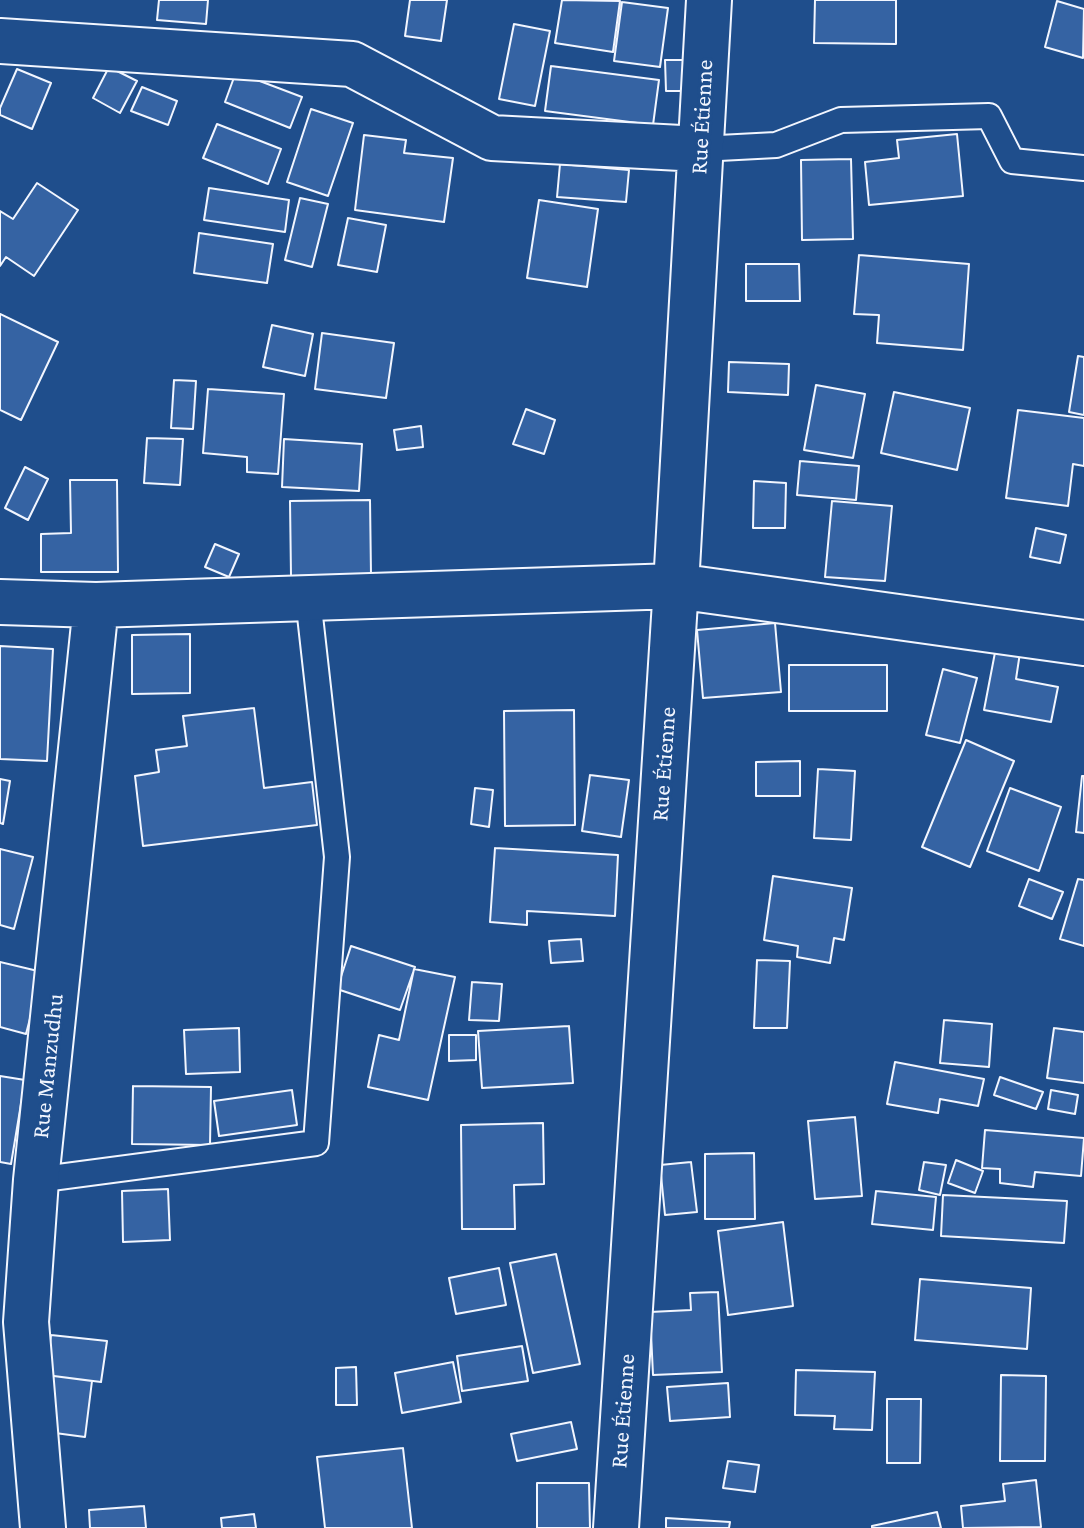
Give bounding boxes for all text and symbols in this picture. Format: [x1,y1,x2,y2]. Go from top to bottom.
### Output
street label: Rue Étienne [685,59,719,175]
street label: Rue Étienne [646,706,682,822]
street label: Rue Manzudhu [26,992,70,1140]
street label: Rue Étienne [605,1353,641,1469]

